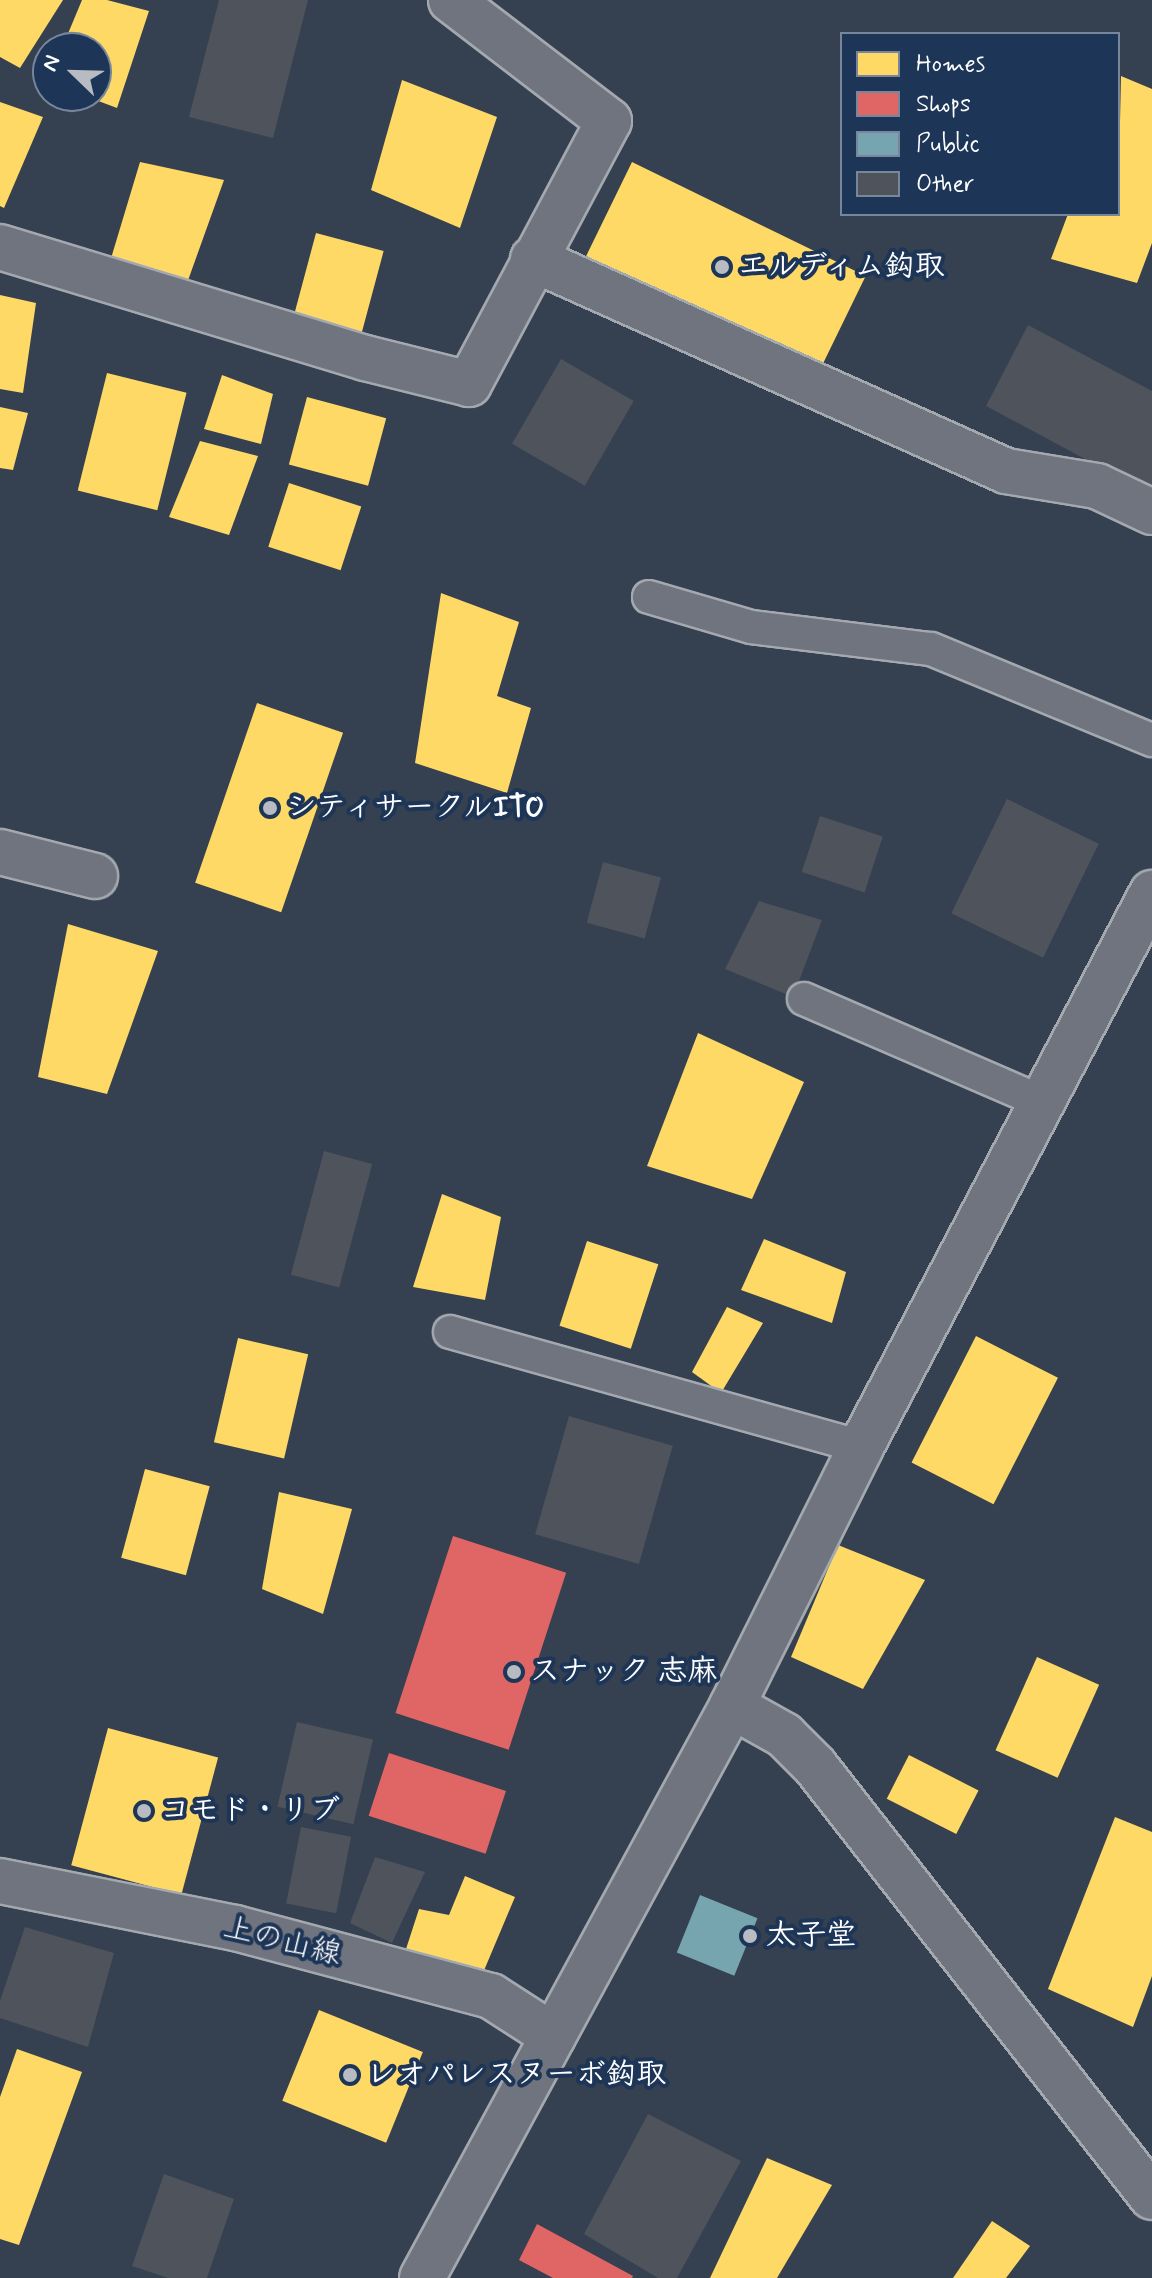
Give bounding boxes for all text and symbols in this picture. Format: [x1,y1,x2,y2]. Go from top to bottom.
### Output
north arrow [32,32,112,112]
legend [840,32,1120,216]
text: Homes [916,49,985,80]
text: N [36,51,67,76]
text: Shops [916,89,971,120]
text: Public [916,129,980,160]
text: Other [916,169,974,200]
place label: エルディム鈎取 [738,249,948,285]
marker: エルディム鈎取 [713,258,731,276]
place label: シティサークルITO [286,790,547,826]
marker: シティサークルITO [261,799,279,817]
place label: スナック 志麻 [530,1654,718,1690]
marker: スナック 志麻 [505,1663,523,1681]
place label: コモド・リブ [160,1793,340,1829]
marker: コモド・リブ [135,1802,153,1820]
street label: 上の山線 [219,1910,345,1974]
place label: 太子堂 [766,1918,856,1954]
marker: 太子堂 [741,1927,759,1945]
place label: レオパレスヌーボ鈎取 [366,2057,666,2093]
marker: レオパレスヌーボ鈎取 [341,2066,359,2084]

